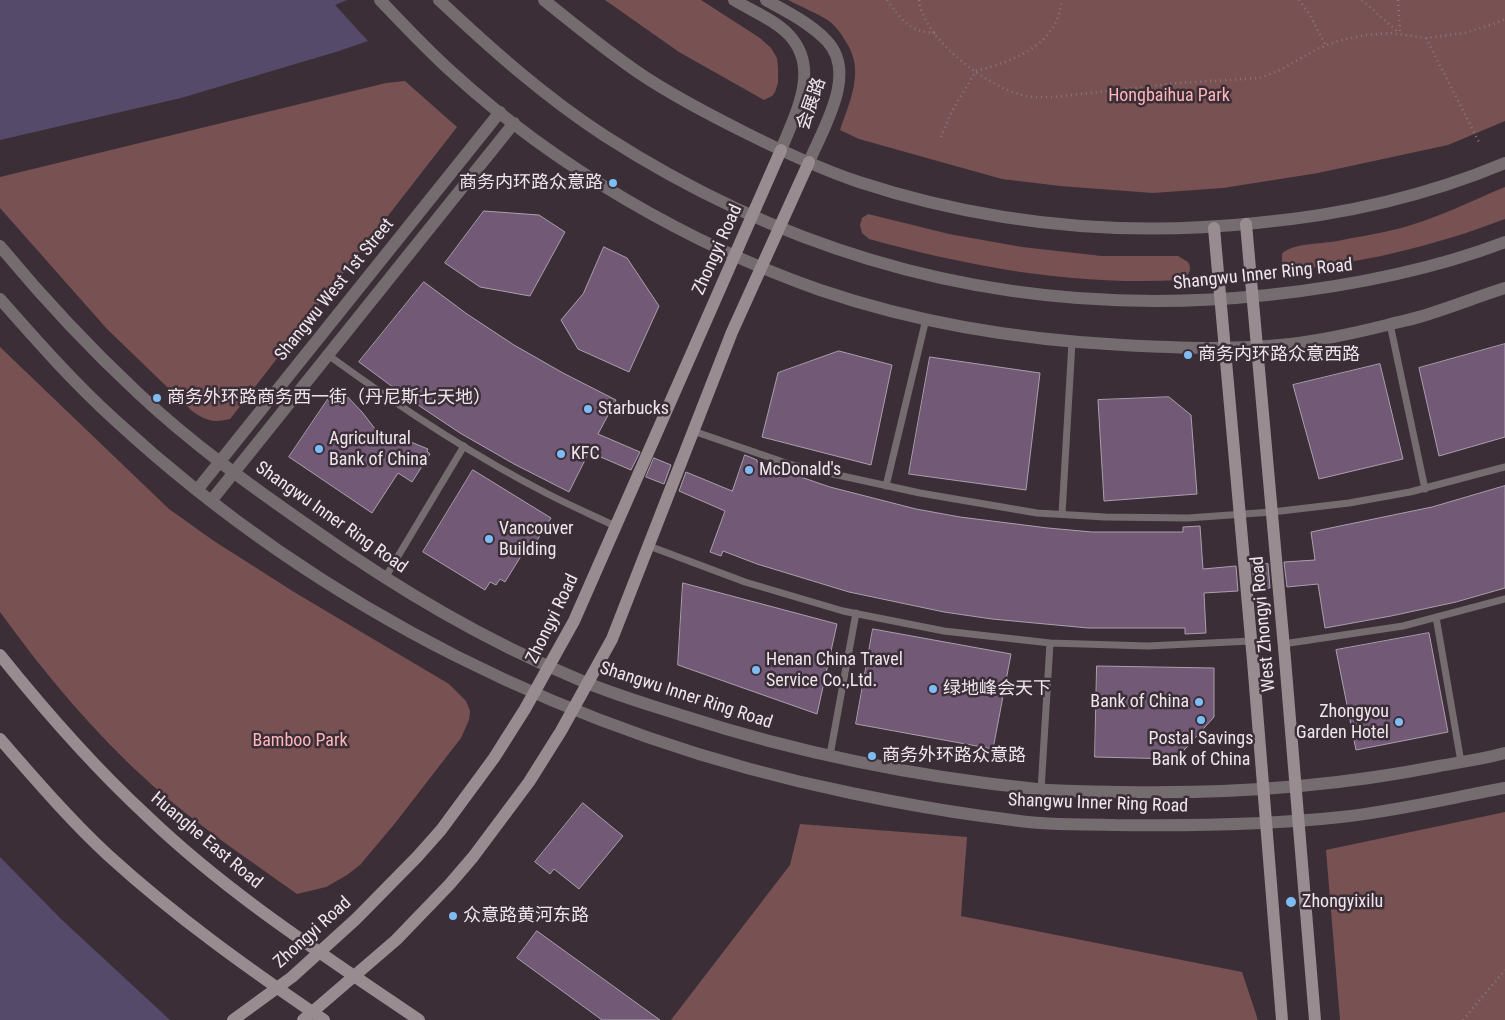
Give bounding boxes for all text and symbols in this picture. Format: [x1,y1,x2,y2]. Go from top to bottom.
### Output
street label: 会展路 [793,75,831,133]
park label: Hongbaihua Park [1108,85,1230,107]
place label: 商务内环路众意路 [459,172,603,194]
marker: 商务内环路众意路 [607,177,619,189]
street label: Zhongyi Road [688,201,748,299]
street label: Shangwu West 1st Street [271,214,399,366]
street label: Shangwu Inner Ring Road [1172,255,1354,295]
place label: 商务内环路众意西路 [1198,344,1360,366]
marker: 商务内环路众意西路 [1182,349,1194,361]
place label: 商务外环路商务西一街（丹尼斯七天地） [167,387,491,409]
marker: 商务外环路商务西一街（丹尼斯七天地） [151,392,163,404]
place label: Starbucks [598,398,669,420]
marker: Starbucks [582,403,594,415]
place label: Agricultural Bank of China [329,428,428,470]
marker: Agricultural Bank of China [313,443,325,455]
place label: KFC [571,443,600,465]
marker: KFC [555,448,567,460]
street label: Shangwu Inner Ring Road [251,457,411,579]
place label: McDonald's [759,459,841,481]
marker: McDonald's [743,464,755,476]
place label: Vancouver Building [499,518,574,560]
marker: Vancouver Building [483,533,495,545]
street label: West Zhongyi Road [1247,555,1281,693]
street label: Zhongyi Road [522,571,584,667]
place label: Henan China Travel Service Co.,Ltd. [766,649,903,692]
street label: Shangwu Inner Ring Road [597,658,775,734]
marker: Henan China Travel Service Co.,Ltd. [750,664,762,676]
place label: 绿地峰会天下 [943,678,1051,700]
marker: 绿地峰会天下 [927,683,939,695]
place label: Bank of China [1090,691,1189,713]
marker: Bank of China [1193,696,1205,708]
place label: Zhongyou Garden Hotel [1296,701,1389,744]
marker: Postal Savings Bank of China [1195,714,1207,726]
marker: Zhongyou Garden Hotel [1393,716,1405,728]
place label: Postal Savings Bank of China [1149,728,1253,771]
park label: Bamboo Park [252,730,348,752]
place label: 商务外环路众意路 [882,745,1026,767]
marker: 商务外环路众意路 [866,750,878,762]
street label: Huanghe East Road [146,788,266,894]
street label: Shangwu Inner Ring Road [1008,790,1188,818]
place label: Zhongyixilu [1302,891,1383,913]
street label: Zhongyi Road [270,893,356,973]
marker: Zhongyixilu [1284,895,1298,909]
place label: 众意路黄河东路 [463,905,589,927]
marker: 众意路黄河东路 [447,910,459,922]

